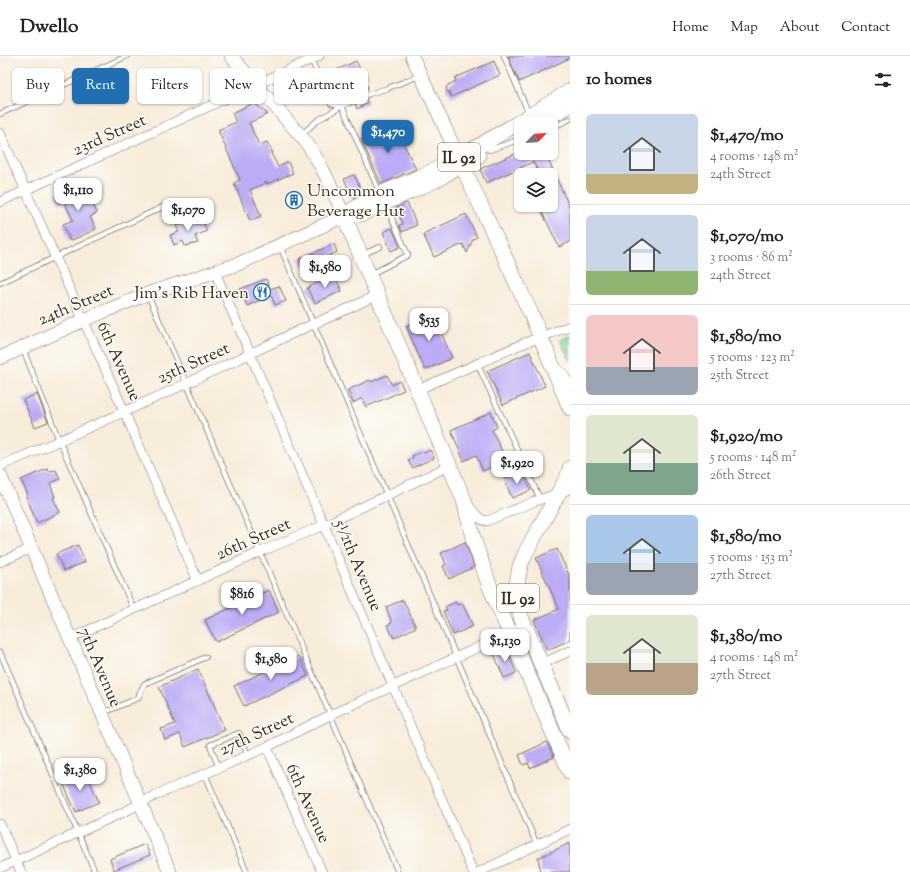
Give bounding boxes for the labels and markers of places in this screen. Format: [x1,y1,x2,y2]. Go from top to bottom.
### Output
pin: $1,470 [355,120,421,154]
pin: $1,110 [45,178,111,212]
place label: Uncommon Beverage Hut [307,180,405,224]
building icon: Uncommon Beverage Hut [284,190,304,210]
pin: $1,070 [155,198,221,232]
pin: $1,580 [292,255,358,289]
place label: Jim's Rib Haven [133,282,249,306]
restaurant icon: Jim's Rib Haven [252,282,272,302]
pin: $535 [405,308,453,342]
pin: $1,920 [484,451,550,485]
pin: $816 [218,582,266,616]
pin: $1,130 [472,629,538,663]
pin: $1,580 [238,647,304,681]
pin: $1,380 [47,758,113,792]

